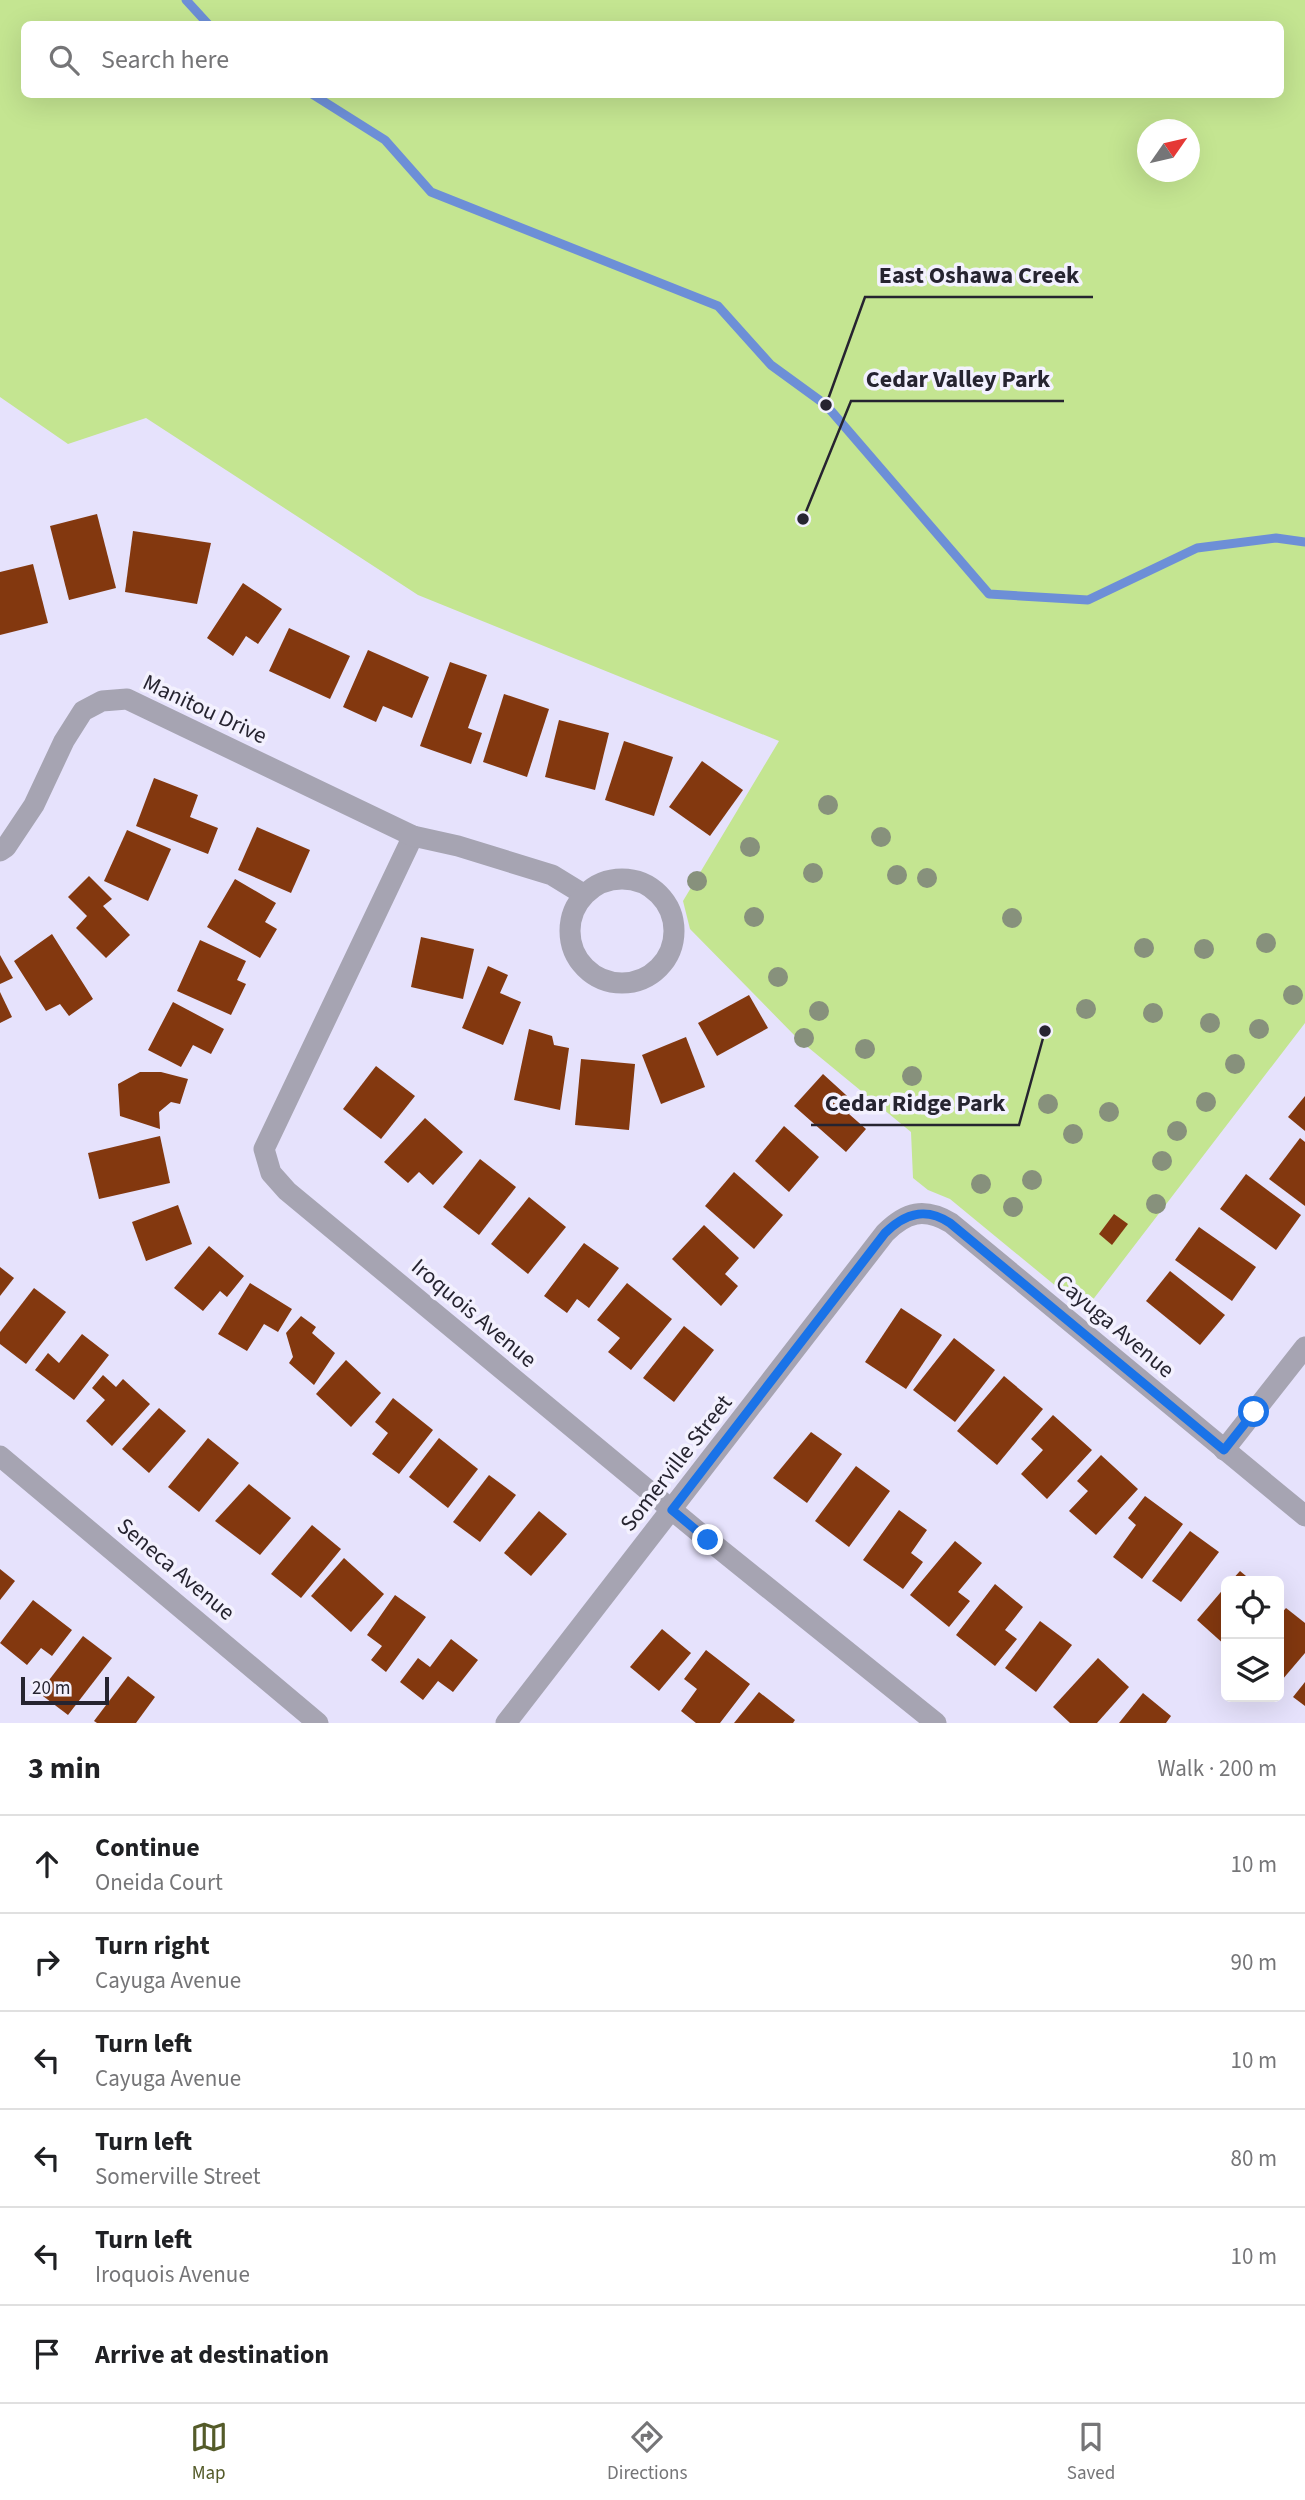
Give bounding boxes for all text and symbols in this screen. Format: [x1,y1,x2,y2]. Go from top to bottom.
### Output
search box [21,21,1284,98]
icon: search [45,41,83,79]
text: Search here [101,41,229,78]
north arrow [1137,119,1200,182]
callout: East Oshawa Creek [865,252,1093,297]
text: East Oshawa Creek [879,258,1080,293]
callout: Cedar Valley Park [851,356,1064,401]
text: Cedar Valley Park [866,362,1051,397]
street label: Manitou Drive [138,666,272,752]
callout: Cedar Ridge Park [811,1080,1019,1125]
text: Cedar Ridge Park [825,1086,1006,1121]
street label: Iroquois Avenue [404,1251,544,1375]
street label: Cayuga Avenue [1048,1266,1182,1386]
street label: Somerville Street [612,1387,740,1538]
route start [1238,1396,1269,1427]
street label: Seneca Avenue [110,1510,242,1628]
route end [692,1524,723,1555]
map controls [1221,1576,1284,1702]
button: locate [1221,1576,1284,1639]
button: layers [1221,1639,1284,1702]
scale bar [21,1674,108,1706]
text: 20 m [32,1675,70,1702]
text: 3 min [28,1747,101,1790]
text: Walk · 200 m [1158,1752,1277,1785]
text: Continue [95,1829,200,1866]
icon: ahead [28,1845,66,1883]
text: 10 m [1230,1848,1277,1881]
text: Oneida Court [95,1866,223,1899]
text: Turn right [95,1927,210,1964]
icon: right [28,1943,66,1981]
text: 90 m [1230,1946,1277,1979]
text: Cayuga Avenue [95,1964,241,1997]
text: Turn left [95,2025,192,2062]
icon: left [28,2041,66,2079]
text: 10 m [1230,2044,1277,2077]
text: Cayuga Avenue [95,2062,241,2095]
text: Turn left [95,2123,192,2160]
icon: left [28,2139,66,2177]
text: 80 m [1230,2142,1277,2175]
text: Somerville Street [95,2160,261,2193]
text: Turn left [95,2221,192,2258]
icon: left [28,2237,66,2275]
text: 10 m [1230,2240,1277,2273]
text: Iroquois Avenue [95,2258,250,2291]
icon: arrive [28,2335,66,2373]
text: Arrive at destination [95,2336,329,2373]
tab: Map [190,2418,228,2487]
tab: Directions [607,2418,687,2487]
tab: Saved [1067,2418,1115,2487]

